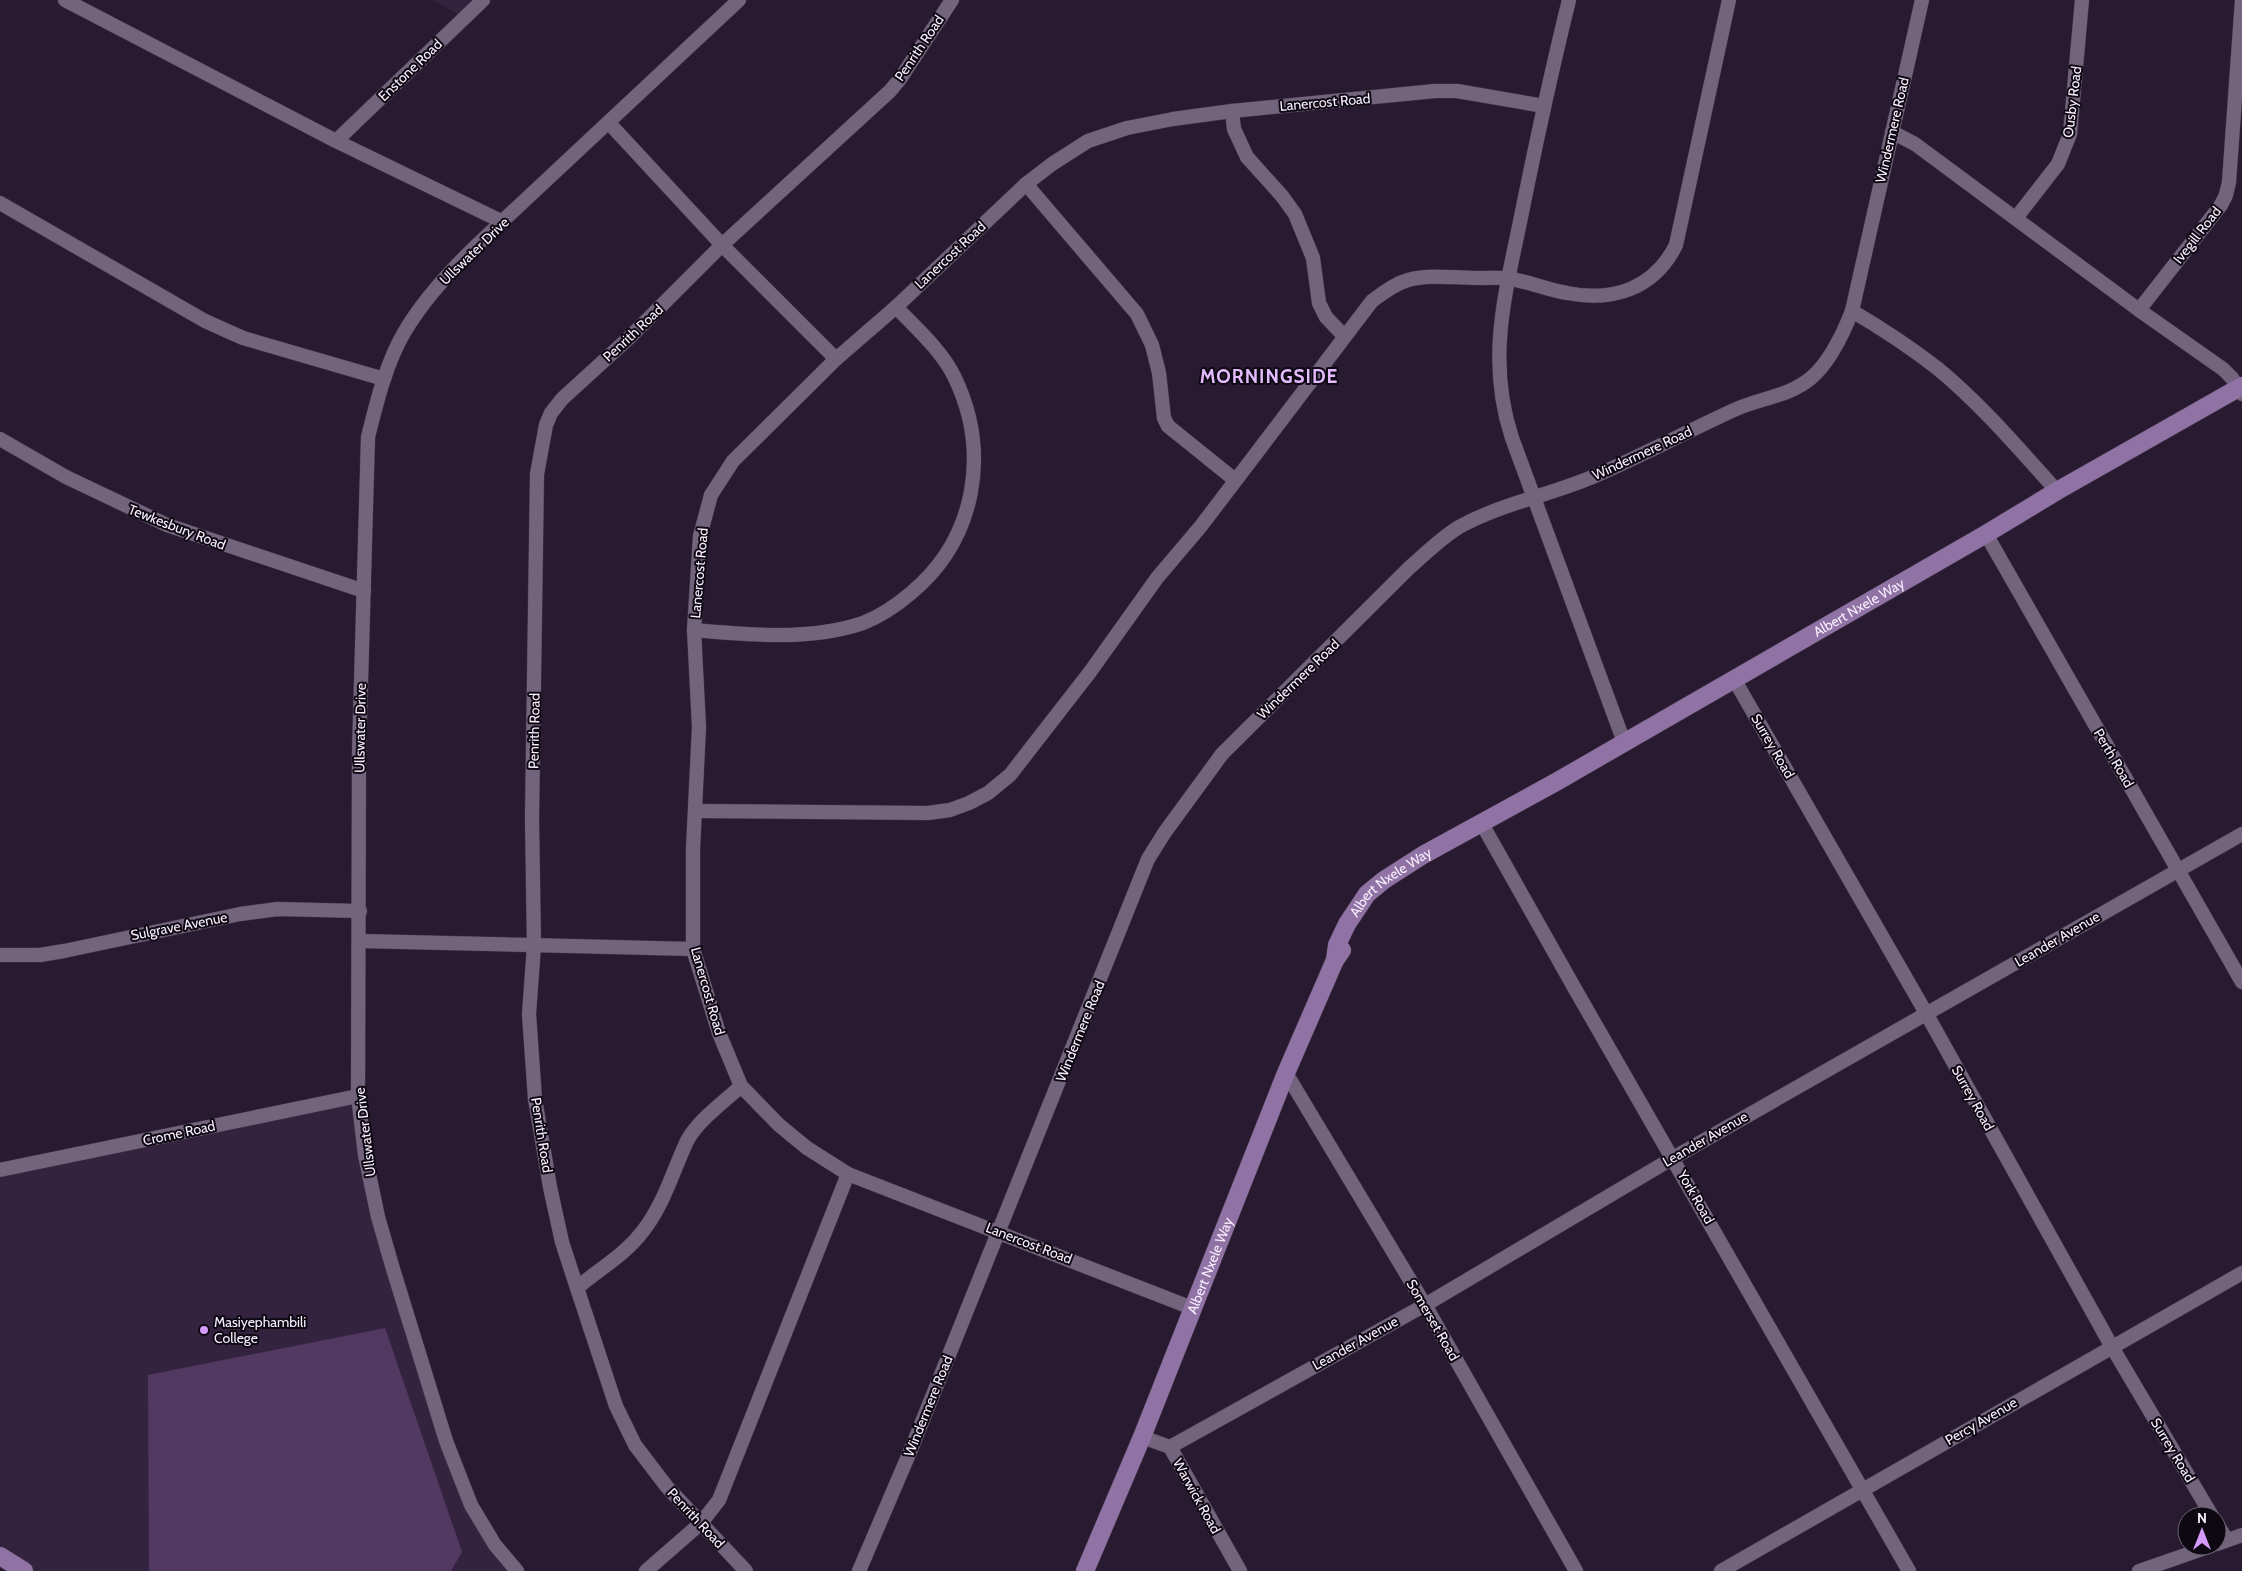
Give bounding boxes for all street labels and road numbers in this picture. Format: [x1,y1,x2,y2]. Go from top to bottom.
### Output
street label: Penrith Road [890,11,948,85]
street label: Enstone Road [374,35,446,105]
street label: Ousby Road [2059,65,2085,139]
street label: Windermere Road [1871,76,1913,184]
street label: Lanercost Road [1279,89,1371,115]
street label: Ivegill Road [2169,203,2225,267]
street label: Ullswater Drive [435,213,513,289]
street label: Lanercost Road [911,217,989,293]
street label: Penrith Road [599,300,667,366]
street label: Windermere Road [1589,422,1695,484]
street label: Tewkesbury Road [126,500,228,554]
street label: Lanercost Road [686,527,712,619]
street label: Albert Nxele Way [1810,574,1908,641]
street label: Windermere Road [1253,635,1343,723]
street label: Ullswater Drive [350,683,370,773]
street label: Penrith Road [524,693,544,769]
street label: Surrey Road [1747,710,1799,782]
street label: Perth Road [2090,725,2138,791]
street label: Albert Nxele Way [1345,843,1435,920]
street label: Leander Avenue [2011,907,2103,971]
street label: Sulgrave Avenue [129,908,229,944]
street label: Lanercost Road [687,945,729,1037]
street label: Windermere Road [1051,978,1109,1084]
street label: Surrey Road [1948,1062,1998,1134]
street label: Ullswater Drive [351,1086,379,1178]
street label: Penrith Road [527,1096,557,1174]
street label: Leander Avenue [1659,1107,1751,1171]
street label: Crome Road [141,1117,217,1149]
street label: York Road [1673,1166,1718,1227]
street label: Albert Nxele Way [1183,1215,1237,1316]
street label: Lanercost Road [983,1218,1075,1268]
street label: Somerset Road [1402,1276,1464,1364]
street label: Leander Avenue [1309,1312,1401,1374]
street label: Windermere Road [899,1353,957,1459]
street label: Percy Avenue [1942,1393,2020,1449]
street label: Surrey Road [2147,1415,2199,1485]
street label: Warwick Road [1169,1455,1225,1537]
street label: Penrith Road [663,1484,729,1552]

